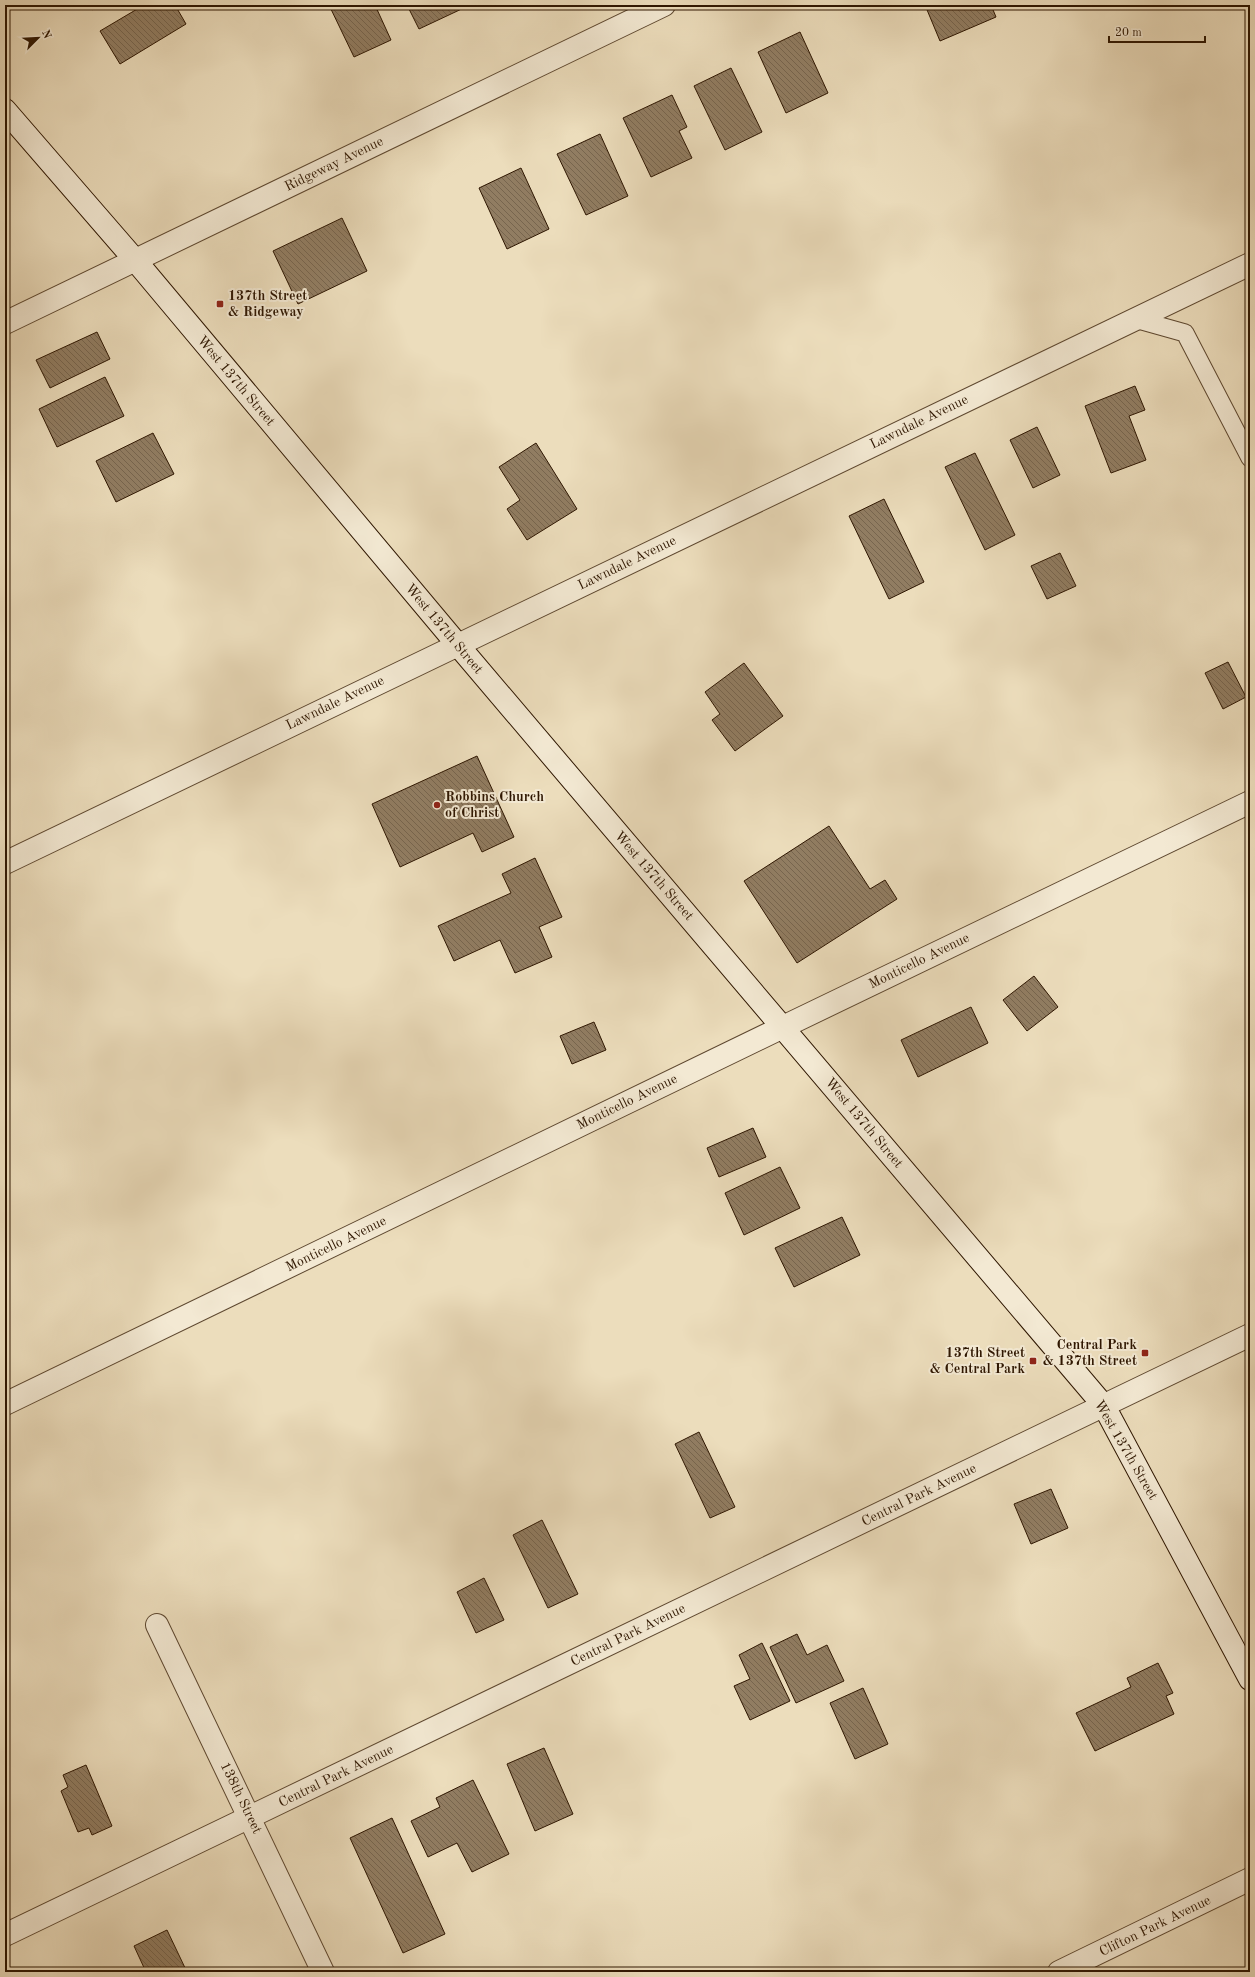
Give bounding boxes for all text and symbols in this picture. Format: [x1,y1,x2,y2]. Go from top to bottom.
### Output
north arrow [18,18,58,58]
scale bar [1109,18,1205,44]
text: 20 m [1115,27,1142,39]
text: N [39,28,53,41]
street label: Ridgeway Avenue [282,134,386,194]
place label: 137th Street & Ridgeway [228,289,307,319]
marker: 137th Street & Ridgeway [215,299,225,309]
street label: West 137th Street [194,333,278,429]
street label: Lawndale Avenue [868,392,970,452]
street label: Lawndale Avenue [576,533,678,593]
street label: West 137th Street [402,581,486,677]
street label: Lawndale Avenue [284,673,386,733]
place label: Robbins Church of Christ [445,790,544,820]
marker: Robbins Church of Christ [432,800,442,810]
street label: West 137th Street [612,829,696,923]
street label: Monticello Avenue [866,931,972,991]
street label: Monticello Avenue [574,1072,680,1132]
street label: West 137th Street [822,1075,906,1171]
street label: Monticello Avenue [283,1214,389,1274]
place label: Central Park & 137th Street [1043,1338,1137,1368]
place label: 137th Street & Central Park [930,1346,1025,1376]
marker: Central Park & 137th Street [1140,1348,1150,1358]
marker: 137th Street & Central Park [1028,1356,1038,1366]
street label: West 137th Street [1092,1398,1160,1502]
street label: Central Park Avenue [859,1461,979,1529]
street label: Central Park Avenue [568,1601,688,1669]
street label: Central Park Avenue [276,1742,396,1810]
street label: 138th Street [218,1760,264,1836]
street label: Clifton Park Avenue [1097,1893,1213,1959]

